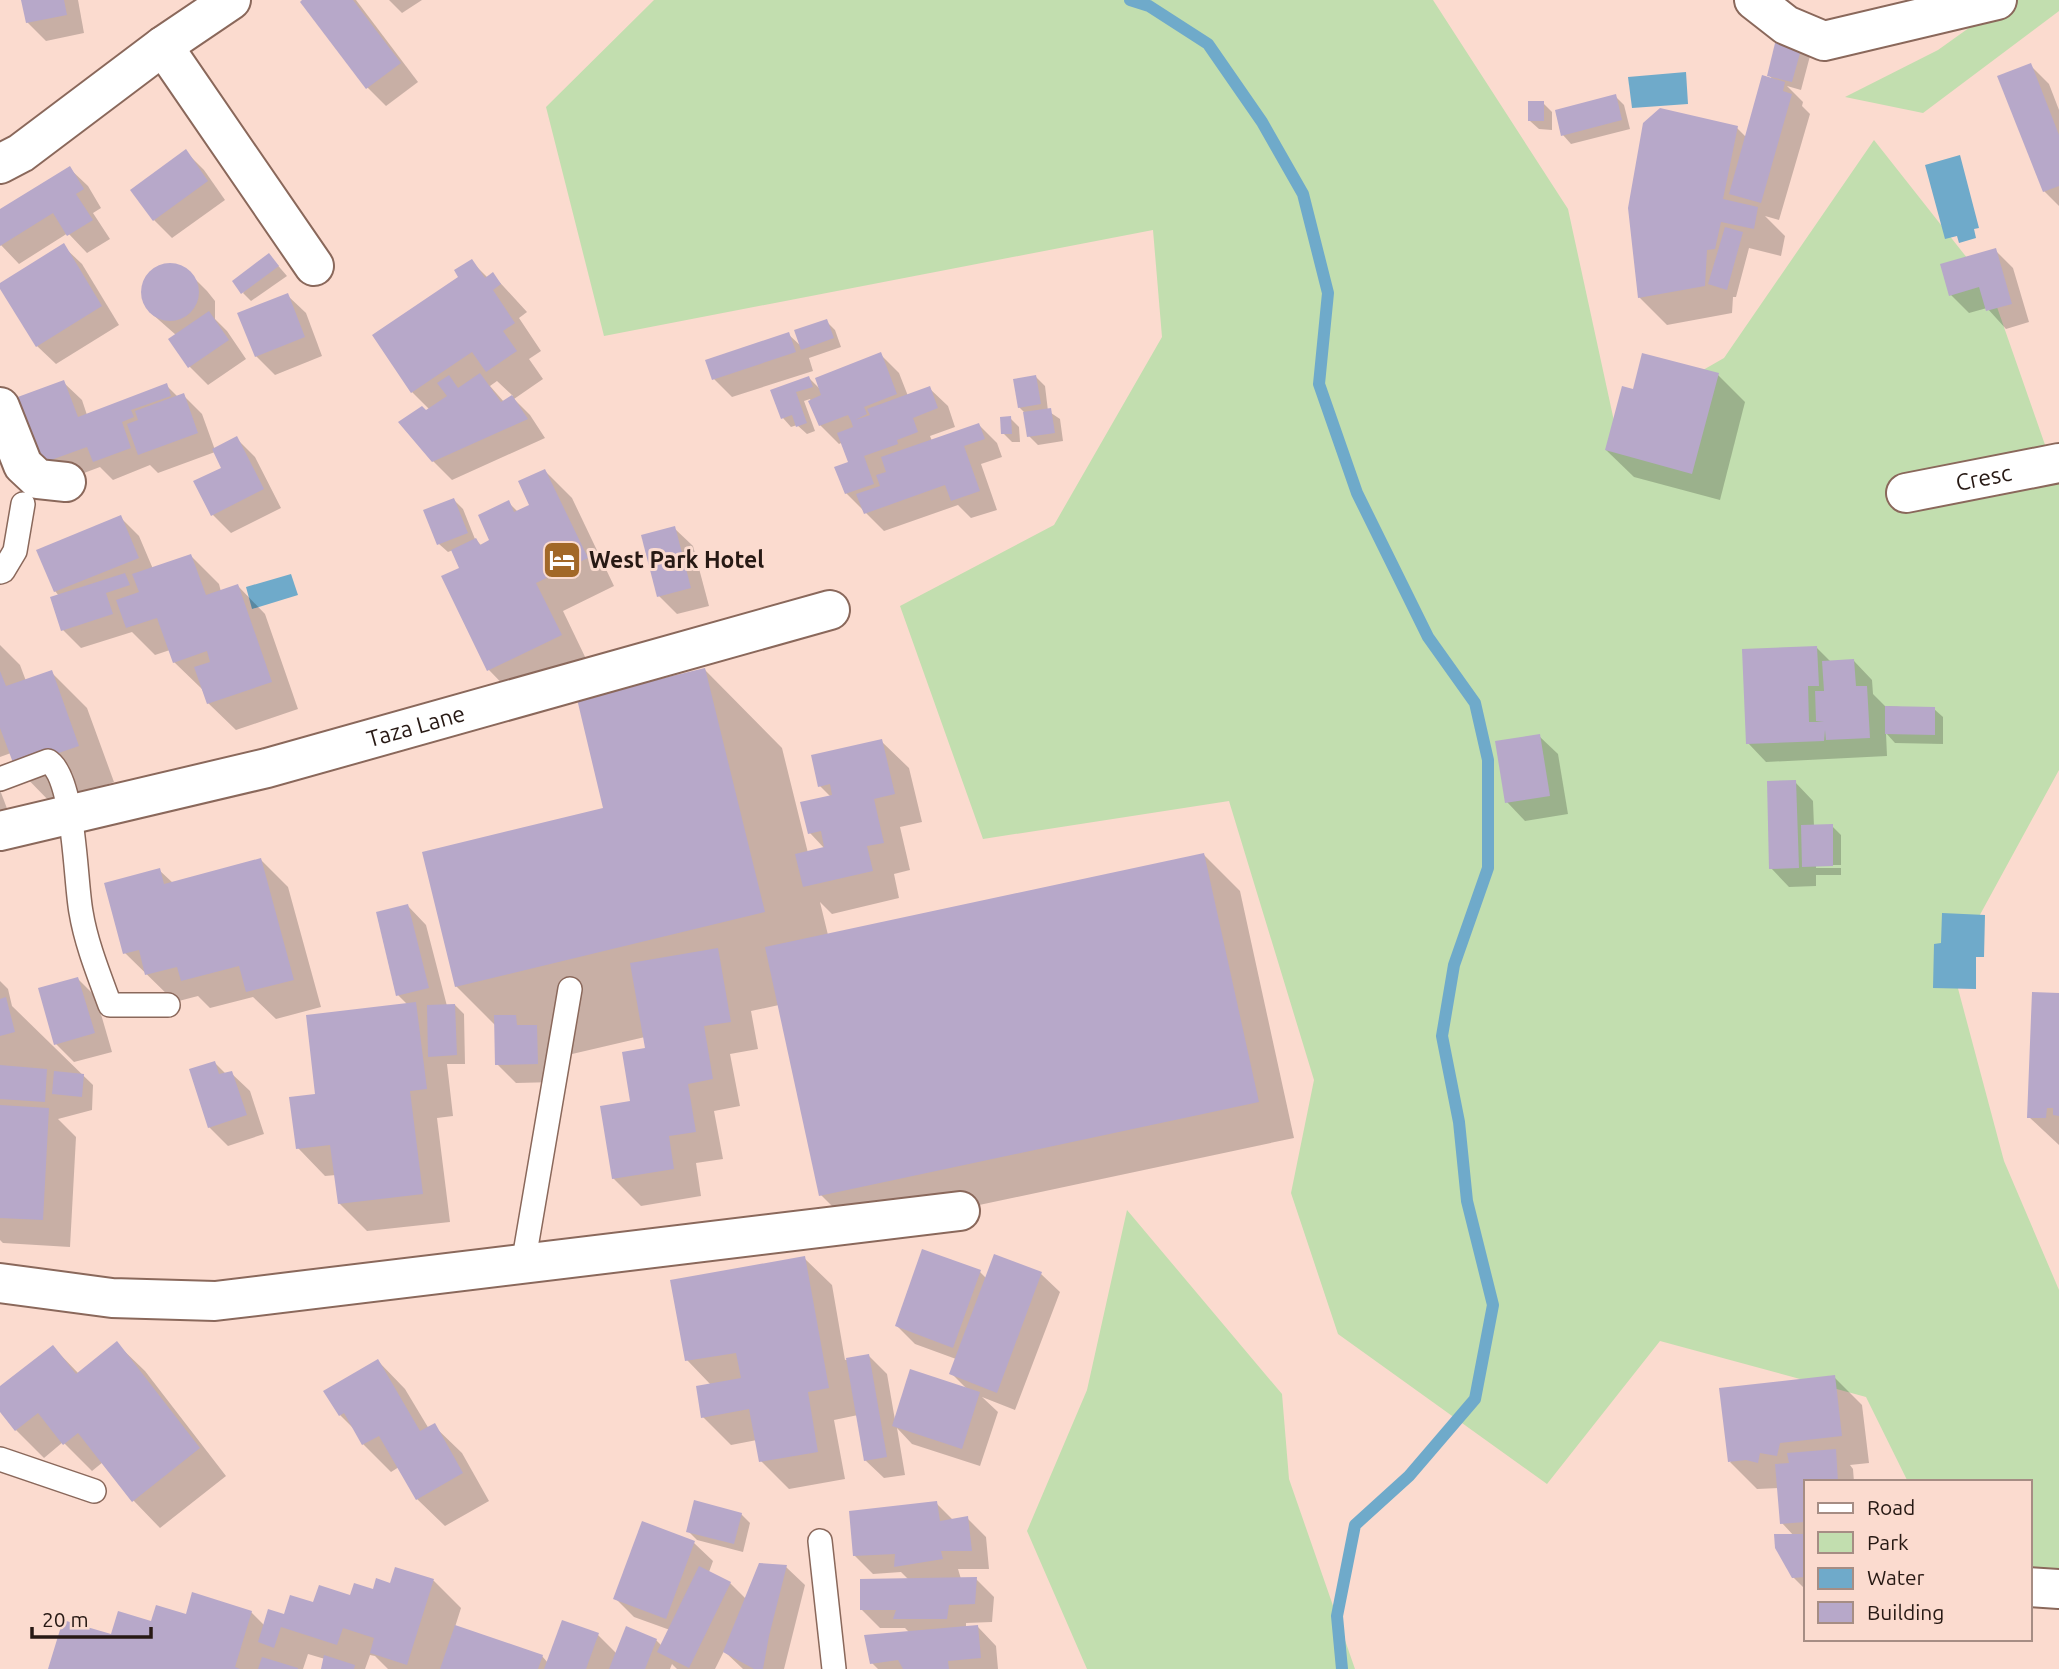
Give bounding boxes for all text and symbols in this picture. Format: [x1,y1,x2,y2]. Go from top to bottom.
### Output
street label: Cresc [1953,460,2014,495]
hotel icon: West Park Hotel [541,539,583,581]
place label: West Park Hotel [589,547,764,572]
street label: Taza Lane [364,700,468,751]
legend [1804,1480,2031,1641]
text: Road [1867,1495,1915,1519]
text: Park [1867,1530,1909,1554]
text: Water [1867,1565,1925,1589]
scale bar [32,1596,150,1640]
text: Building [1867,1600,1944,1624]
text: 20 m [42,1607,89,1631]

